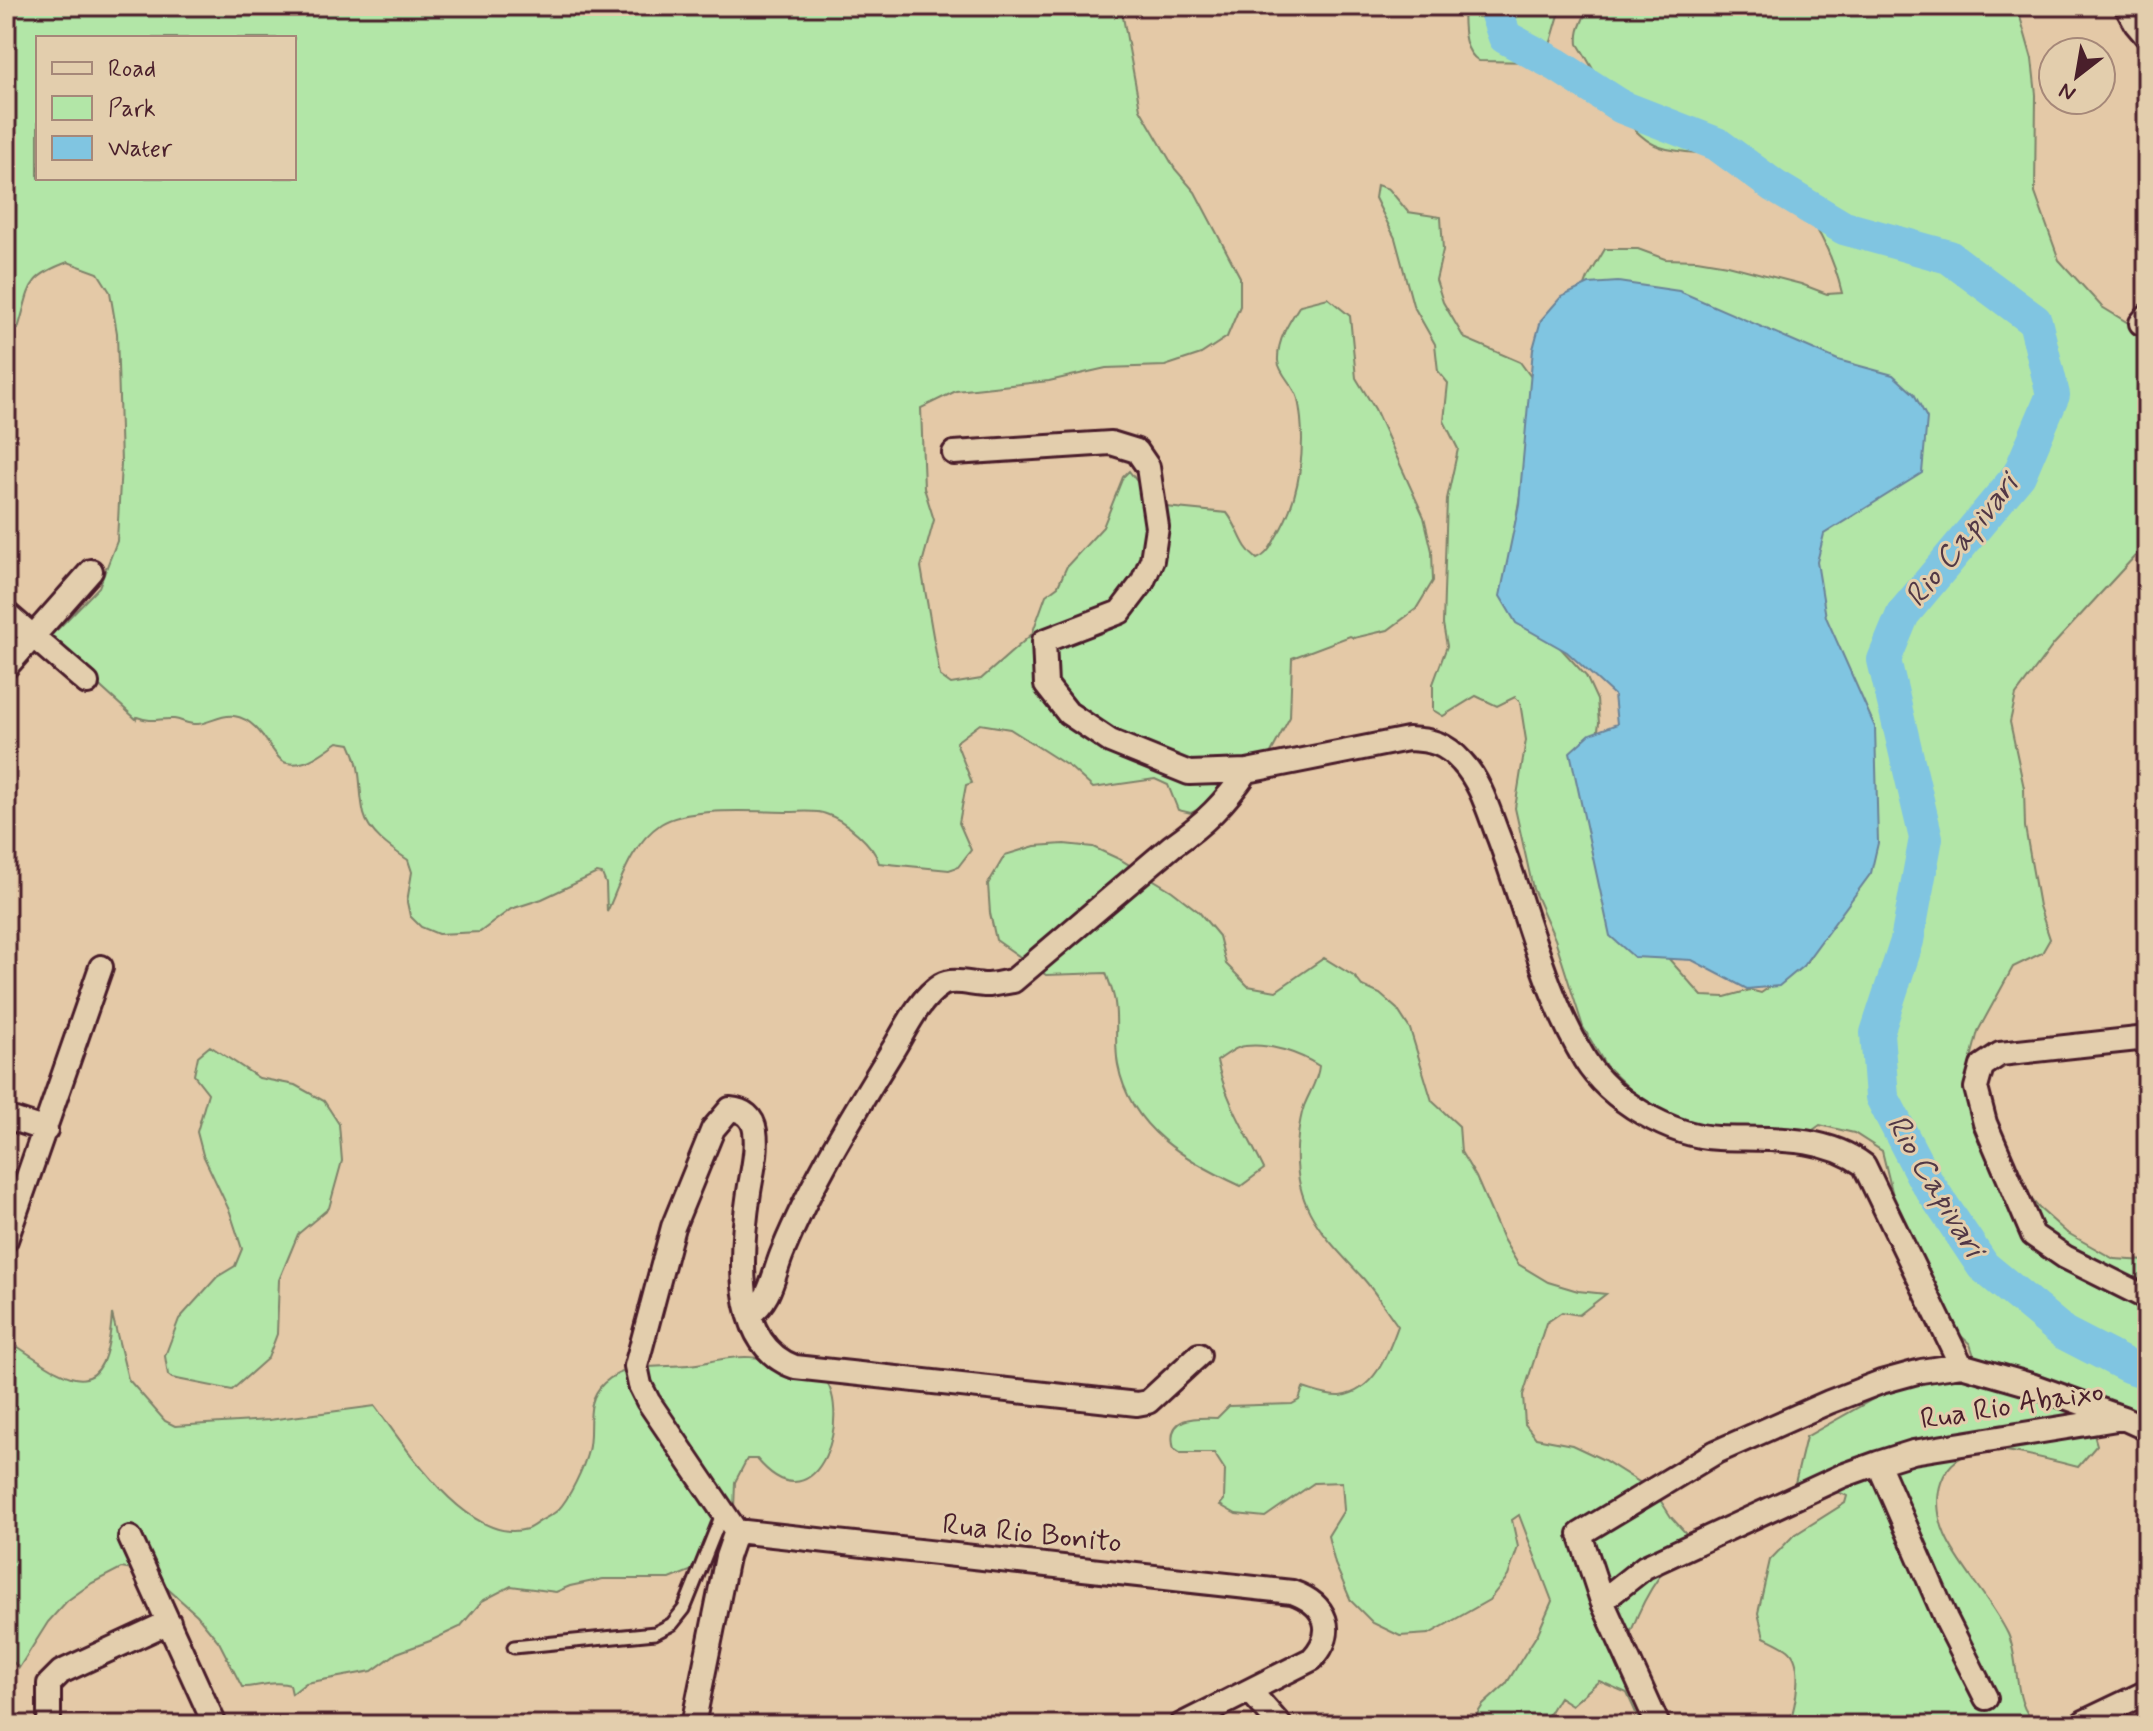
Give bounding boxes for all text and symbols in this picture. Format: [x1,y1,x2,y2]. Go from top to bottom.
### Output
legend [36,36,296,180]
north arrow [2037,36,2117,116]
text: Road [108,54,156,85]
text: N [2054,76,2081,107]
text: Park [108,94,156,125]
text: Water [108,134,173,165]
water label: Rio Capivari [1895,463,2031,616]
water label: Rio Capivari [1876,1107,1996,1268]
street label: Rua Rio Abaixo [1918,1372,2106,1440]
street label: Rua Rio Bonito [940,1505,1124,1563]

